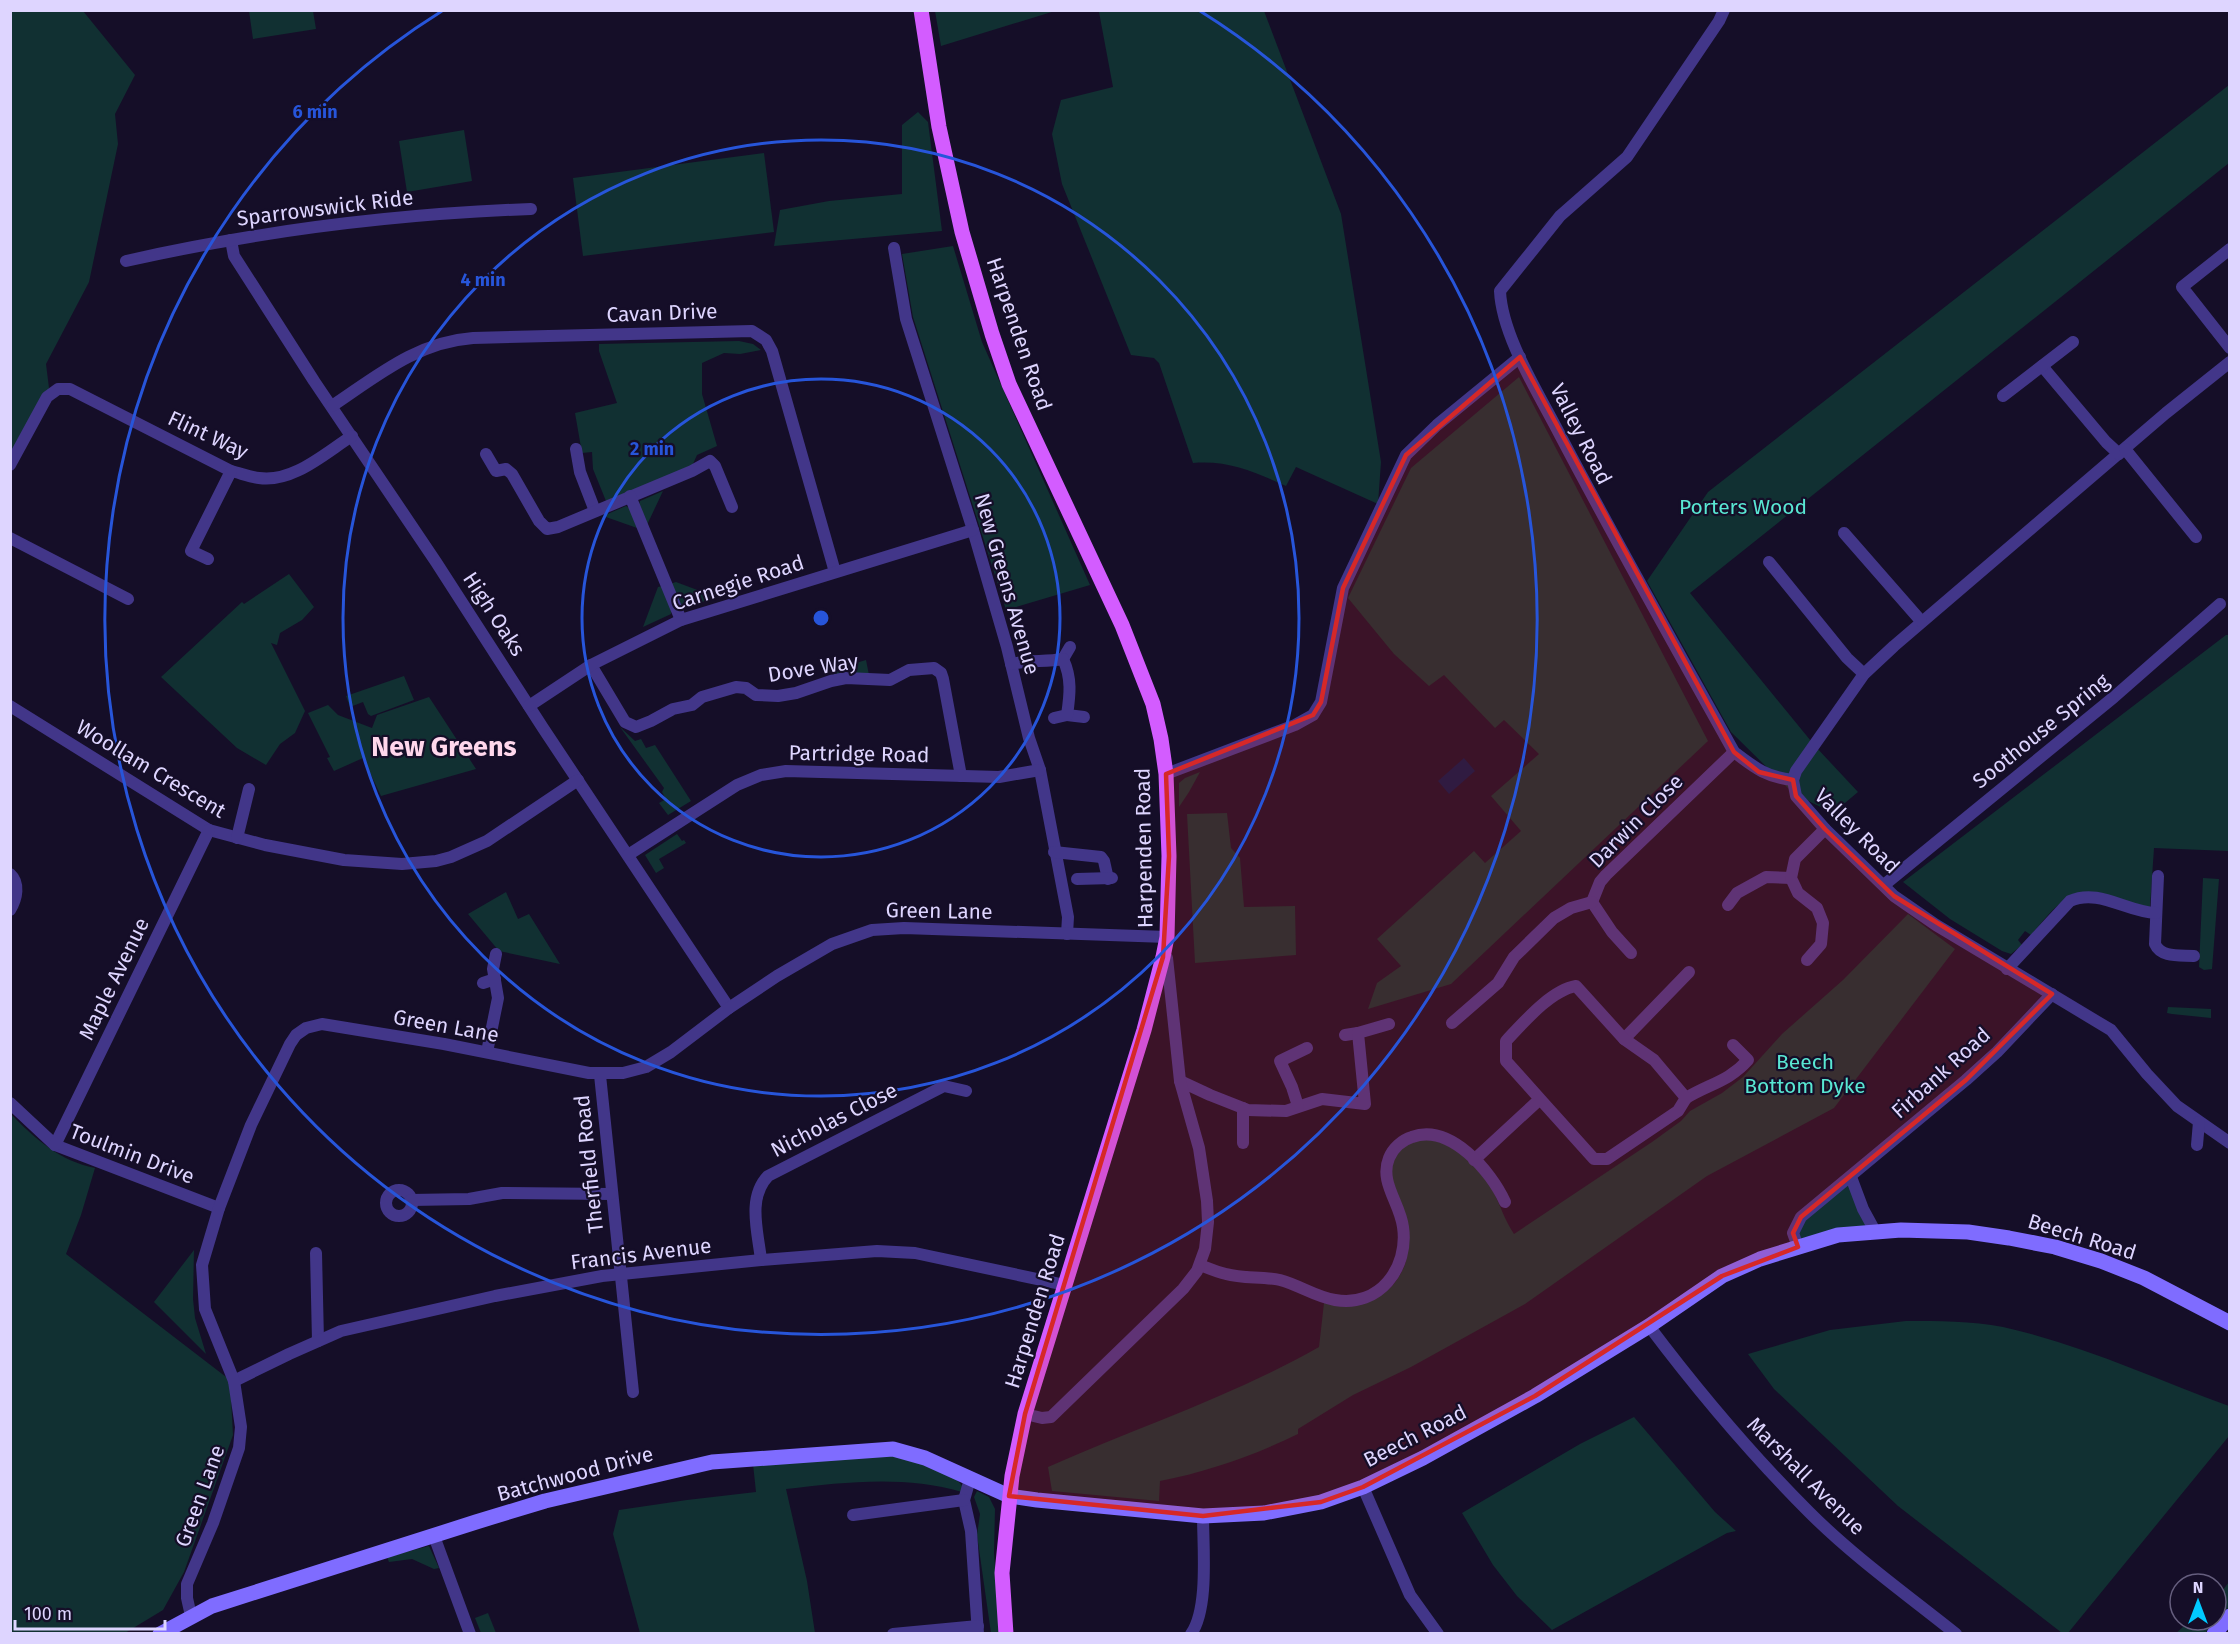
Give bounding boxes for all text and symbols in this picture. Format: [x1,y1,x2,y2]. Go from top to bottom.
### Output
text: 6 min [292,101,338,123]
street label: Sparrowswick Ride [235,184,415,232]
street label: Harpenden Road [981,254,1057,414]
text: 4 min [460,269,506,291]
street label: Cavan Drive [606,298,718,328]
street label: Valley Road [1544,379,1618,489]
street label: Flint Way [164,405,253,465]
text: 2 min [630,438,674,460]
street label: New Greens Avenue [969,490,1045,678]
park label: Porters Wood [1679,494,1807,520]
street label: Carnegie Road [669,549,807,617]
street label: High Oaks [457,567,531,661]
centre of rings [811,608,831,628]
street label: Dove Way [766,648,861,688]
street label: Soothouse Spring [1967,668,2115,794]
street label: Woollam Crescent [71,714,231,824]
district label: New Greens [371,731,517,763]
street label: Partridge Road [788,740,930,768]
street label: Harpenden Road [1130,768,1158,928]
street label: Darwin Close [1583,768,1689,874]
street label: Valley Road [1809,783,1905,879]
street label: Green Lane [885,897,993,925]
street label: Maple Avenue [73,914,155,1044]
street label: Green Lane [391,1004,501,1048]
street label: Firbank Road [1886,1022,1996,1124]
park label: Beech Bottom Dyke [1744,1049,1866,1099]
street label: Nicholas Close [766,1077,902,1163]
street label: Therfield Road [569,1094,609,1234]
street label: Toulmin Drive [66,1118,198,1190]
street label: Beech Road [2025,1208,2139,1266]
street label: Harpenden Road [999,1231,1071,1391]
street label: Francis Avenue [569,1232,713,1276]
street label: Beech Road [1359,1399,1471,1473]
street label: Marshall Avenue [1741,1411,1871,1541]
street label: Green Lane [169,1441,231,1551]
street label: Batchwood Drive [494,1441,656,1507]
north arrow [2168,1572,2228,1632]
text: N [2193,1578,2203,1597]
scale bar [15,1593,165,1631]
text: 100 m [24,1603,72,1625]

